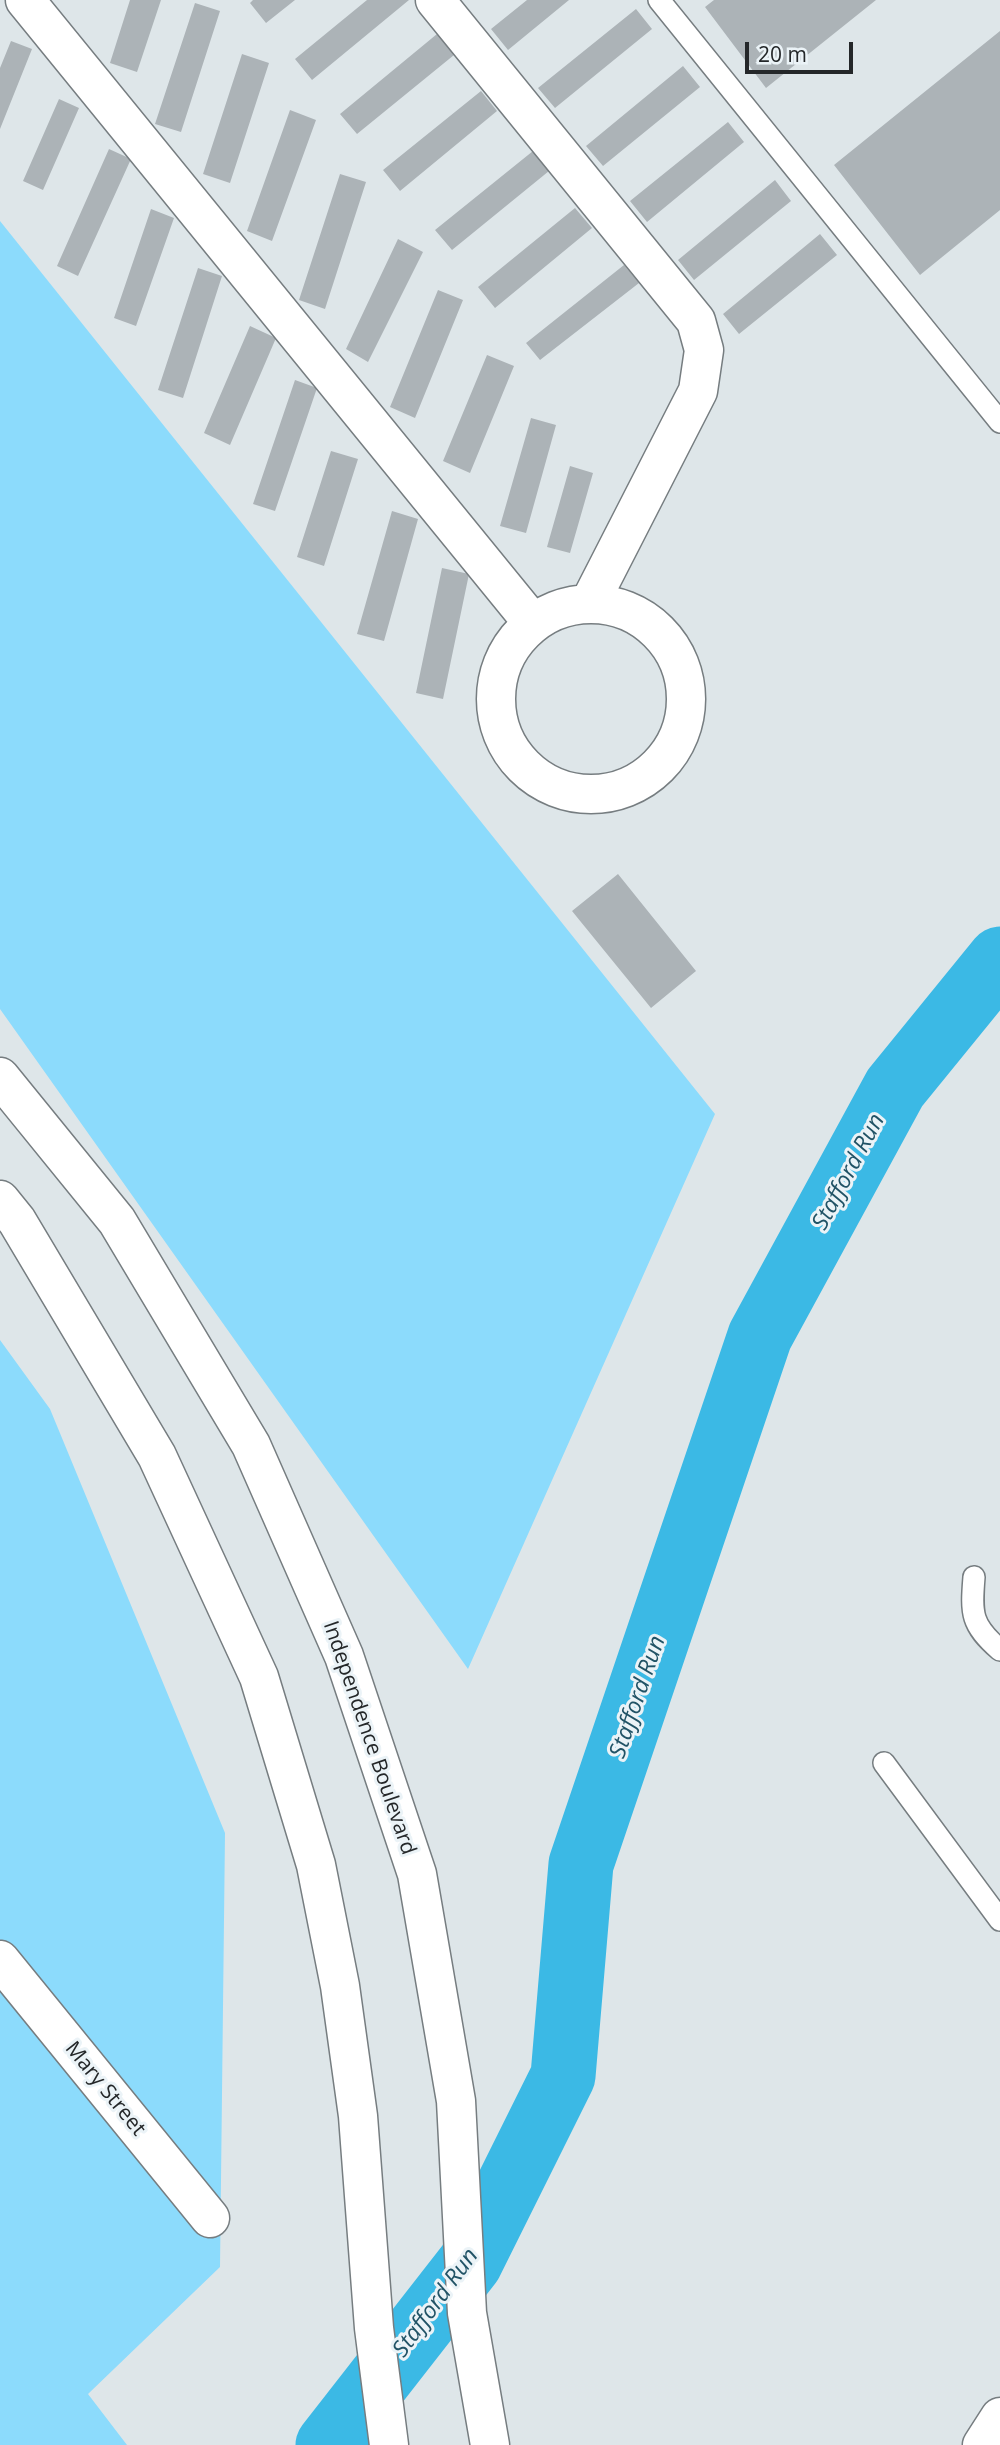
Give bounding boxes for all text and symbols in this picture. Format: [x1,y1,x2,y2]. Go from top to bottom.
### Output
scale bar [748,28,856,72]
text: 20 m [758,40,807,68]
water label: Stafford Run [807,1109,891,1235]
street label: Independence Boulevard [317,1618,421,1858]
water label: Stafford Run [604,1632,672,1762]
street label: Mary Street [59,2037,151,2141]
water label: Stafford Run [387,2243,485,2363]

